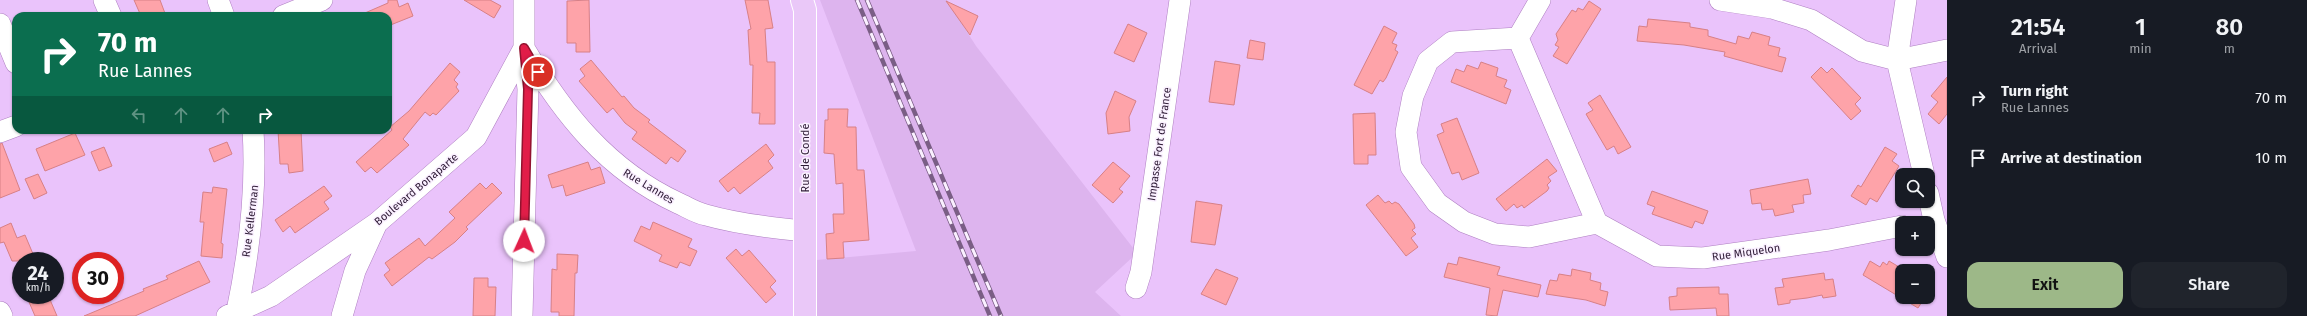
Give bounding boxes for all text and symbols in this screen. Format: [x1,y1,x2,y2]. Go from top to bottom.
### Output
text: 21:54 [2011,13,2065,41]
text: 1 [2135,13,2146,41]
text: 80 [2216,13,2243,41]
text: 70 m [98,26,157,59]
icon: right [32,28,84,80]
text: Arrival [2019,41,2057,56]
text: min [2129,41,2152,56]
text: m [2224,41,2235,56]
pin [521,55,555,89]
text: Rue Lannes [98,60,192,82]
icon: arrive [527,61,549,83]
text: Turn right [2001,82,2068,100]
street label: Impasse Fort de France [1145,86,1174,202]
icon: right [1967,87,1989,109]
text: 70 m [2255,89,2287,107]
text: Rue Lannes [2001,100,2069,115]
icon: left [128,104,150,126]
icon: ahead [170,104,192,126]
icon: ahead [212,104,234,126]
icon: right [254,104,276,126]
street label: Rue de Condé [799,124,812,192]
icon: arrive [1967,147,1989,169]
text: Arrive at destination [2001,149,2142,167]
text: 10 m [2255,149,2287,167]
street label: Boulevard Bonaparte [372,151,461,228]
street label: Rue Lannes [621,166,677,207]
map controls [1895,168,1935,304]
button: search [1895,168,1935,208]
street label: Rue Kellerman [240,184,261,258]
button: + [1895,216,1935,256]
position arrow [503,220,545,262]
street label: Rue Miquelon [1711,241,1781,264]
speed limit sign: 30 [72,252,124,304]
text: 24 [27,261,49,285]
button: Exit [1967,262,2123,308]
button: Share [2131,262,2287,308]
button: − [1895,264,1935,304]
text: km/h [26,282,50,294]

